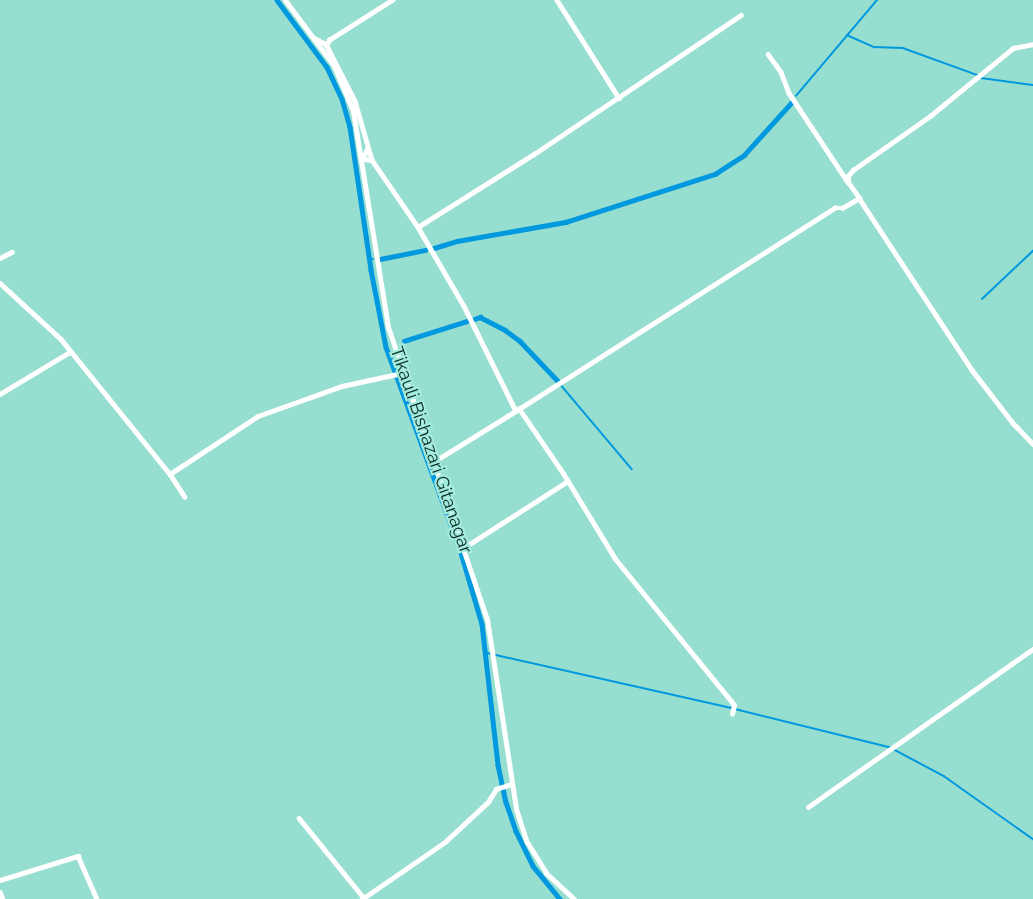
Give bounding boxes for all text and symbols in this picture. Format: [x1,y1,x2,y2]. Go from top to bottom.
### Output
street label: Tikauli Bishazari Gitanagar [385,344,477,556]

